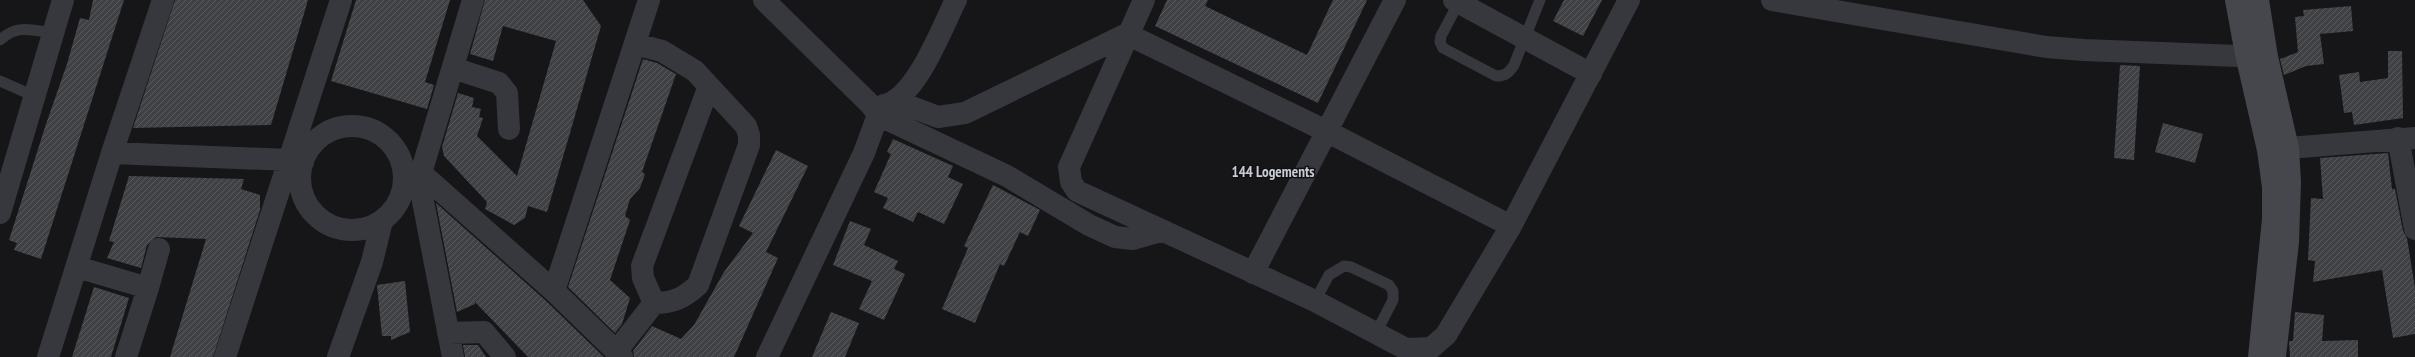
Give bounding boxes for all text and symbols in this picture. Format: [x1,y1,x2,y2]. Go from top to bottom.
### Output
district label: 144 Logements [1231,162,1315,181]

